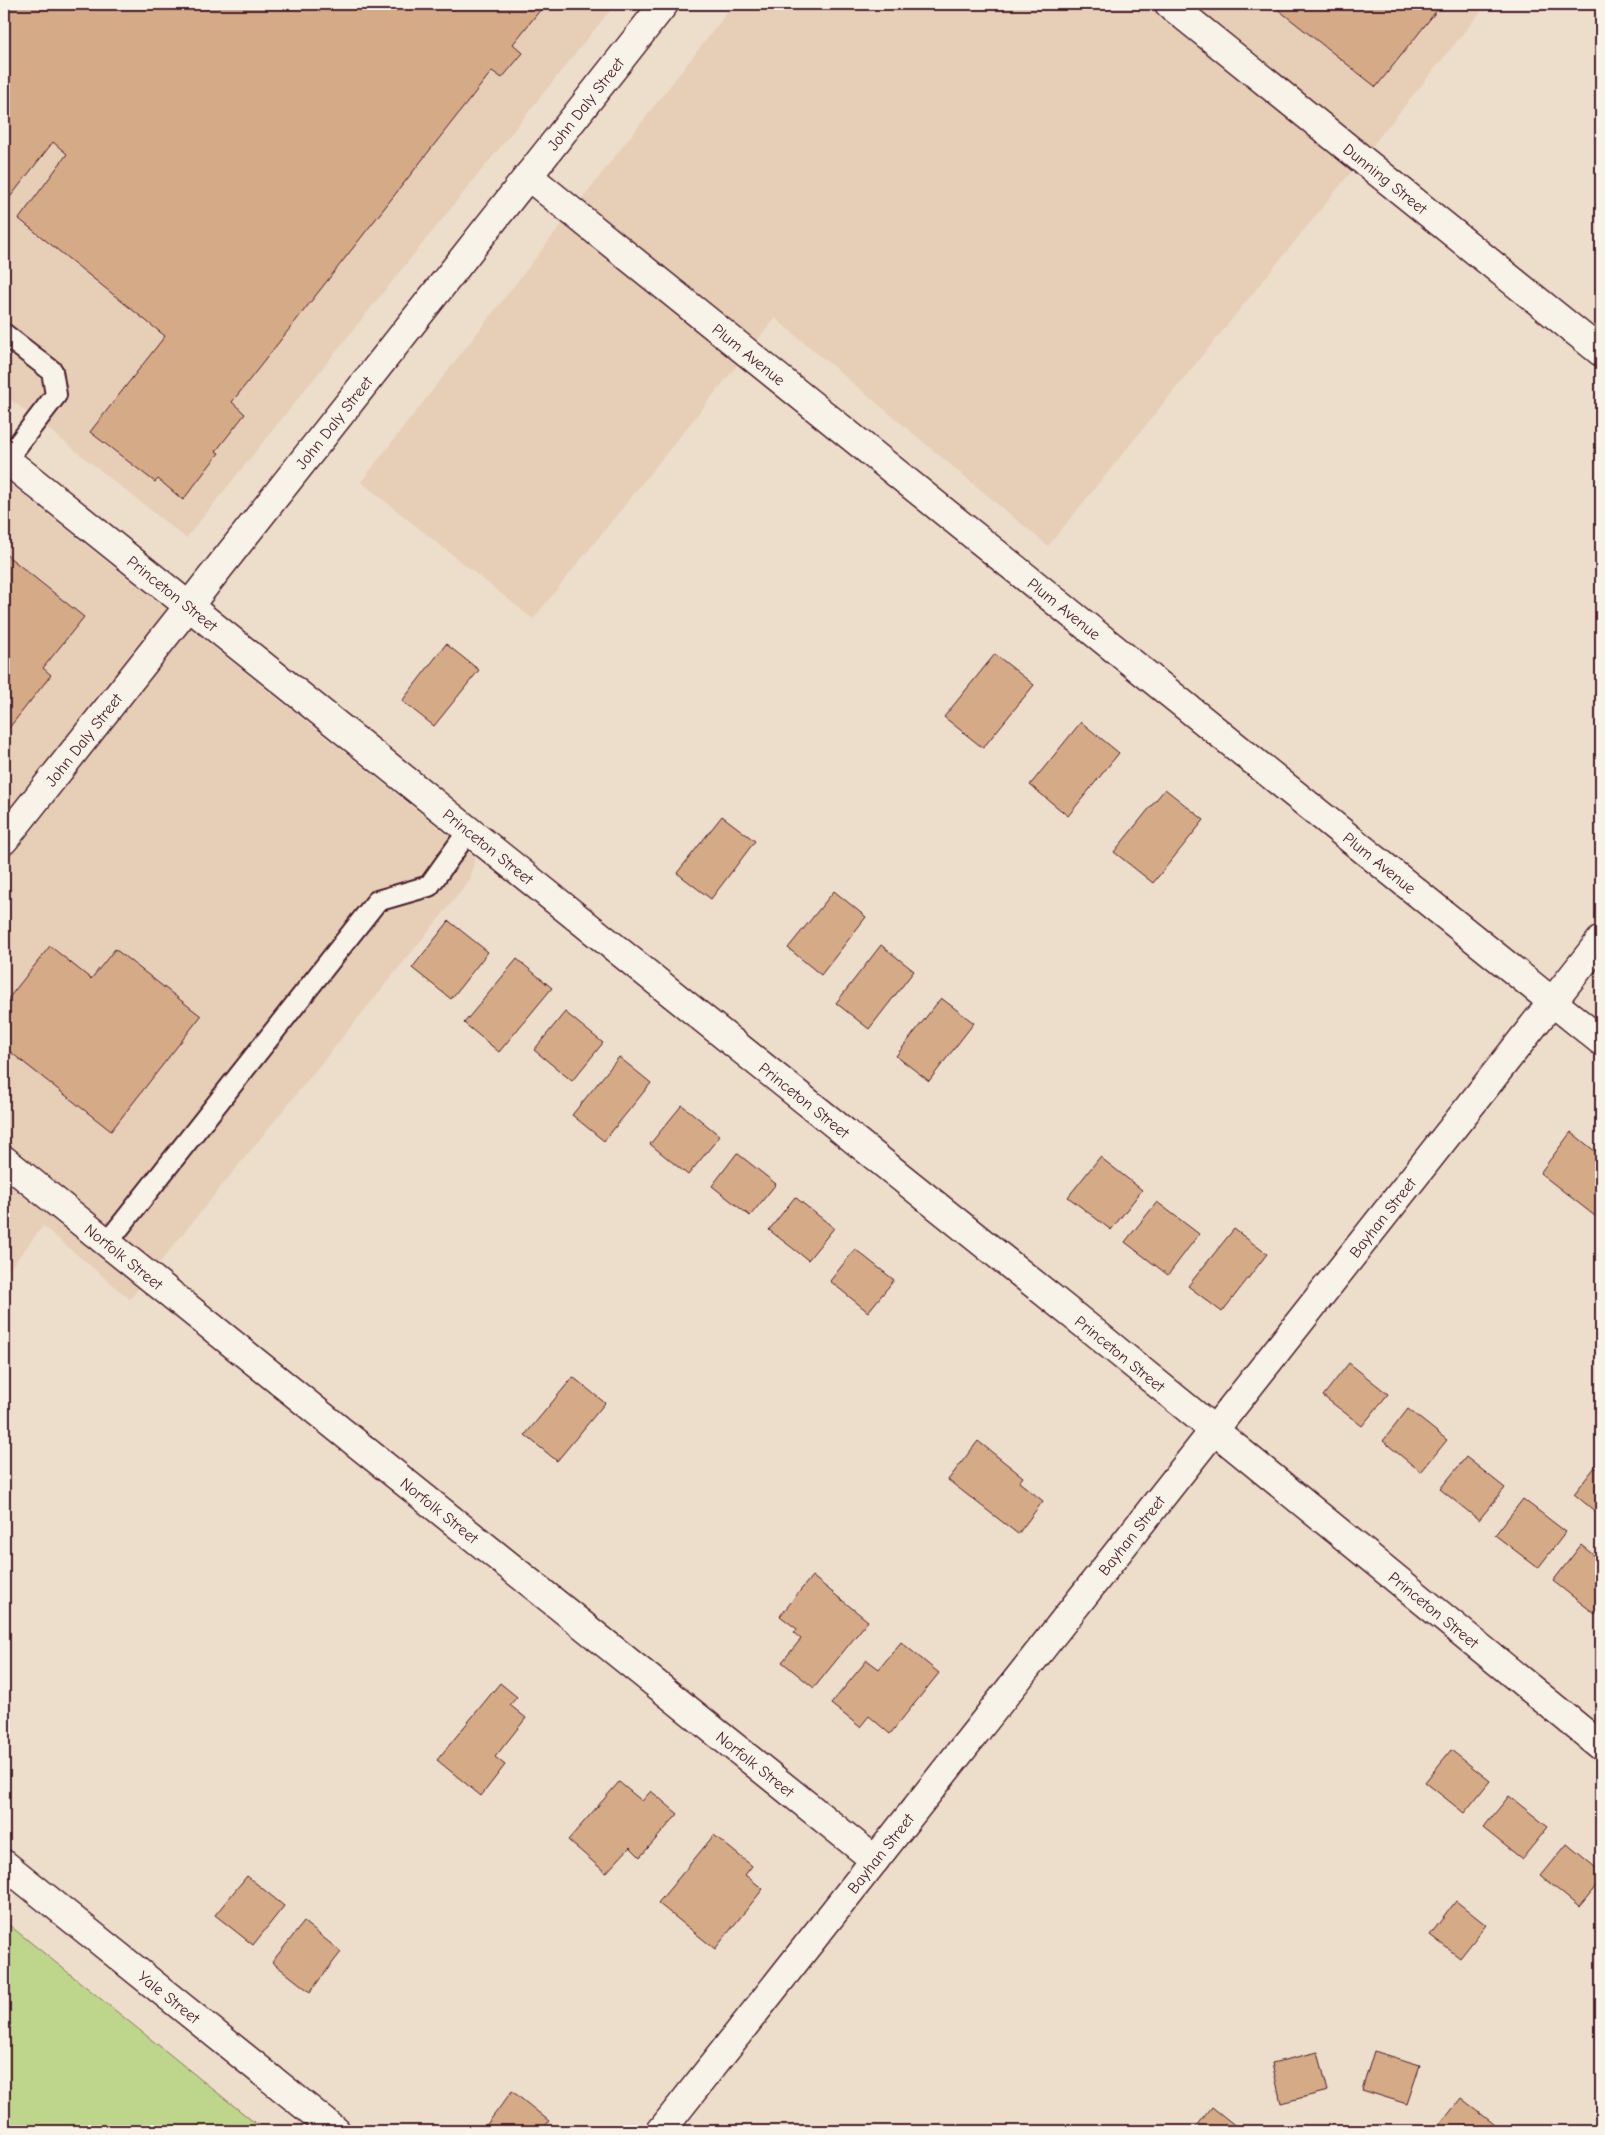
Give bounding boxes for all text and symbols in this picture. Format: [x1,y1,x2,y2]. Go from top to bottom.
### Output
street label: John Daly Street [544,54,628,154]
street label: Dunning Street [1339,140,1431,219]
street label: Plum Avenue [709,320,788,390]
street label: John Daly Street [292,373,377,473]
street label: Princeton Street [123,552,221,636]
street label: Plum Avenue [1024,575,1104,644]
street label: John Daly Street [42,690,126,790]
street label: Princeton Street [439,806,537,889]
street label: Plum Avenue [1339,829,1419,898]
street label: Princeton Street [755,1059,853,1142]
street label: Bayhan Street [1346,1174,1420,1261]
street label: Norfolk Street [81,1221,166,1294]
street label: Princeton Street [1071,1312,1168,1396]
street label: Norfolk Street [397,1474,482,1548]
street label: Bayhan Street [1095,1492,1169,1579]
street label: Princeton Street [1385,1568,1482,1653]
street label: Norfolk Street [712,1728,798,1802]
street label: Bayhan Street [844,1810,918,1897]
street label: Yale Street [134,1967,203,2028]

